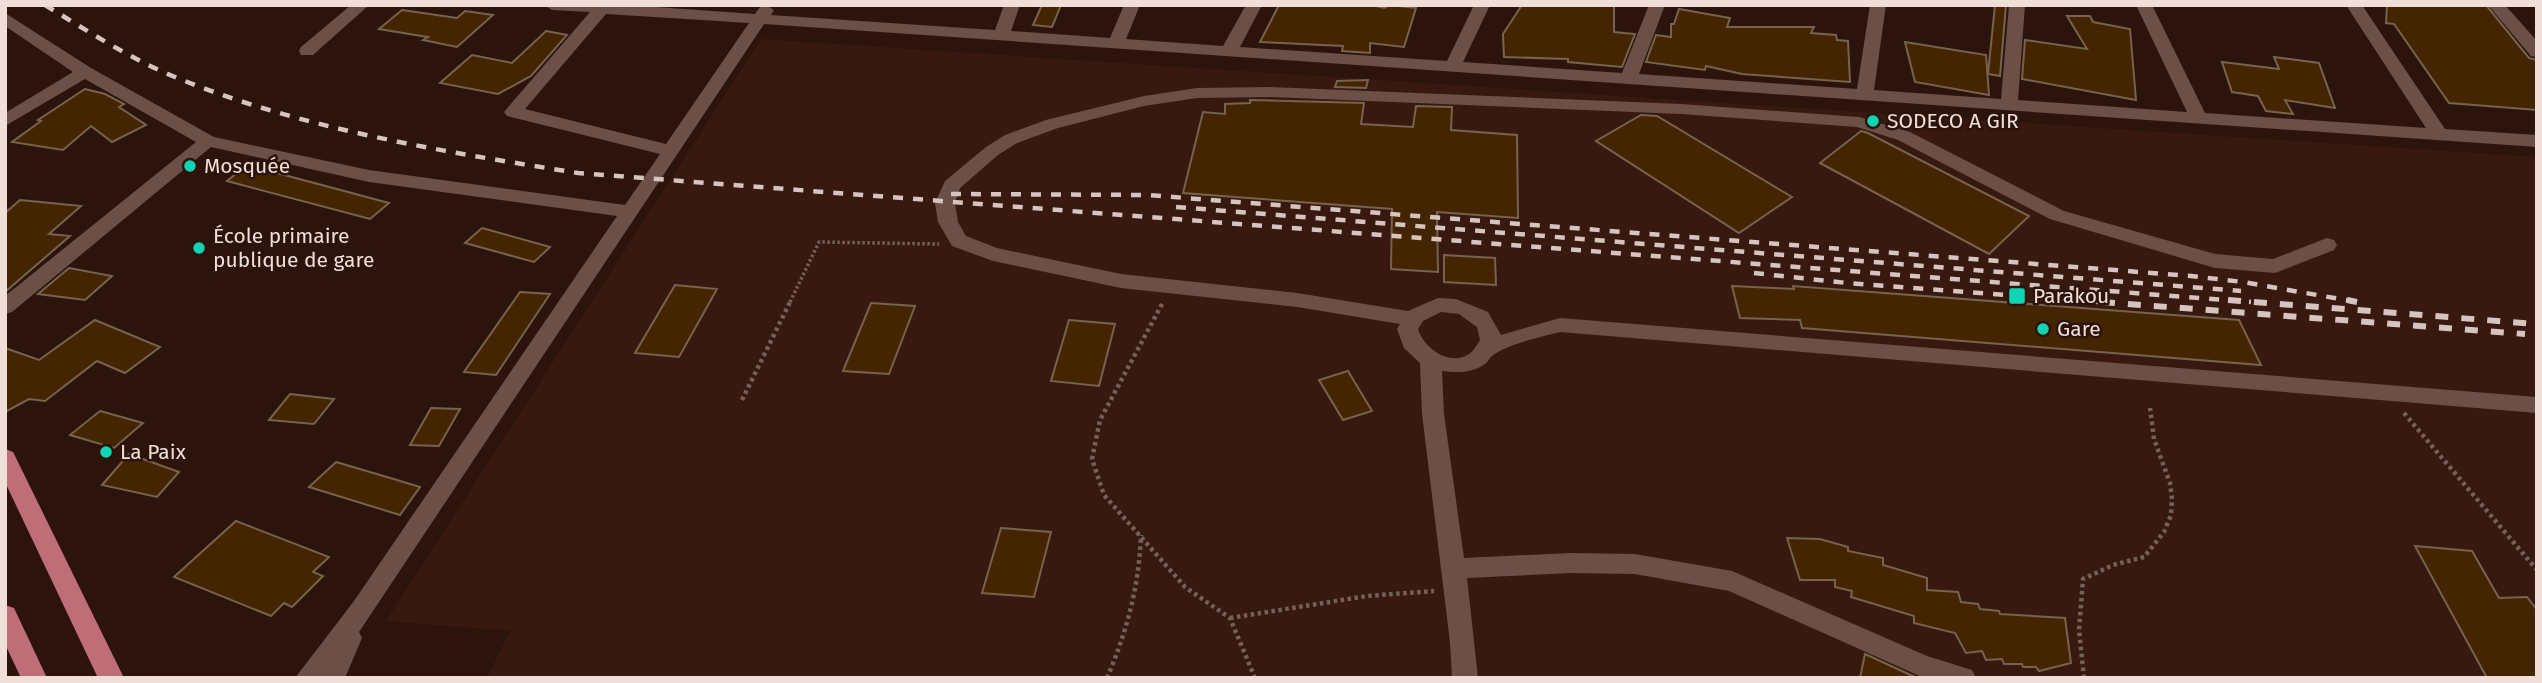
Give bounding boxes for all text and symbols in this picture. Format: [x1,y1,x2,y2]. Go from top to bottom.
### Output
place label: SODECO A GIR [1887,108,2019,134]
marker: SODECO A GIR [1865,113,1881,129]
place label: Mosquée [204,153,290,179]
marker: Mosquée [182,158,198,174]
place label: École primaire publique de gare [213,223,374,273]
marker: École primaire publique de gare [191,240,207,256]
place label: Parakou [2033,283,2109,309]
marker: Parakou [2007,286,2027,306]
place label: Gare [2057,316,2101,342]
marker: Gare [2035,321,2051,337]
place label: La Paix [120,439,187,465]
marker: La Paix [98,444,114,460]

